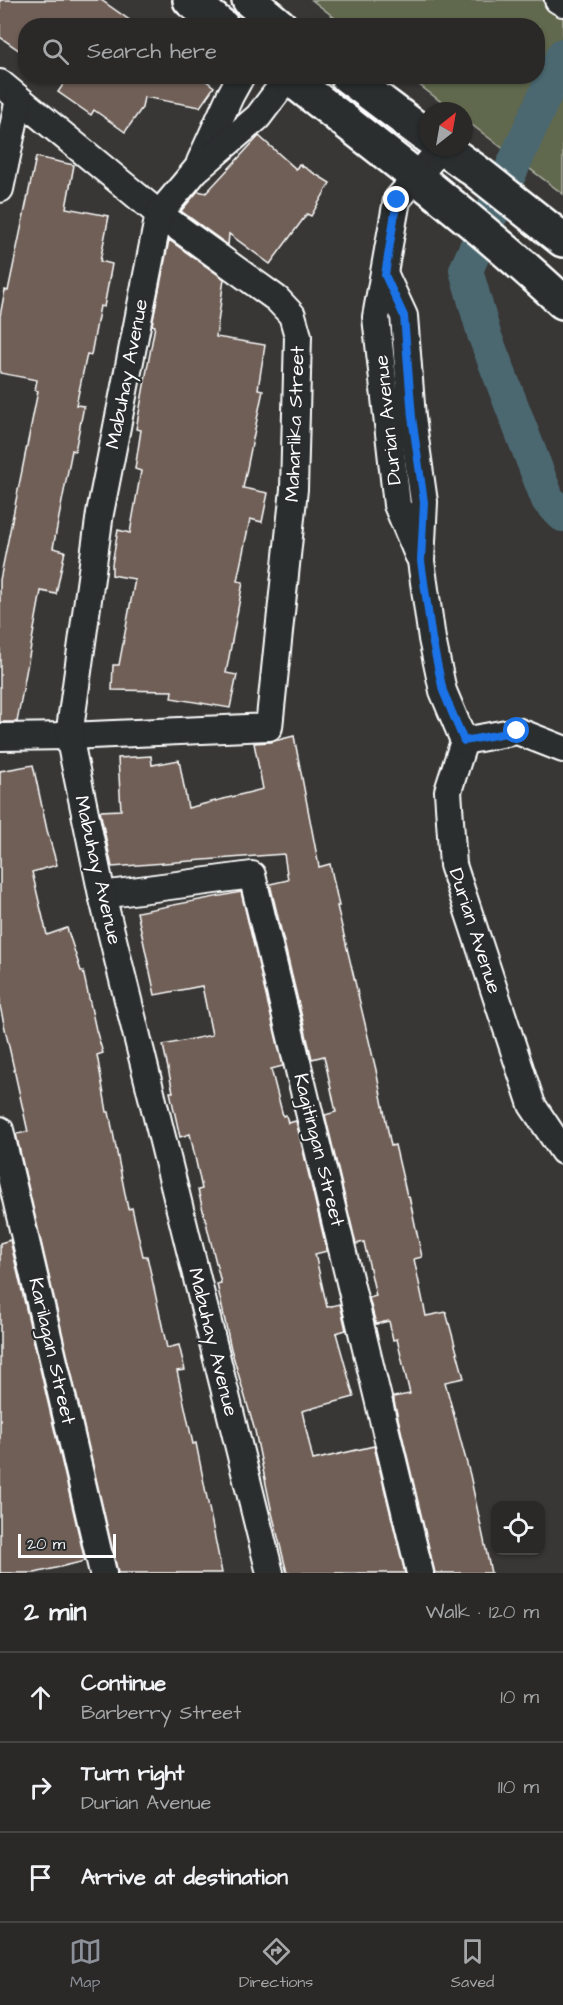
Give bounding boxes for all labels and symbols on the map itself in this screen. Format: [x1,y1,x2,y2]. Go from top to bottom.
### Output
north arrow [419,102,473,156]
route end [383,186,409,212]
street label: Mabuhay Avenue [99,296,156,452]
street label: Maharlika Street [278,345,312,503]
street label: Durian Avenue [367,354,409,486]
route start [503,717,529,743]
street label: Mabuhay Avenue [66,793,129,948]
street label: Durian Avenue [442,865,509,997]
street label: Kagitingan Street [285,1070,352,1230]
street label: Mabuhay Avenue [180,1265,245,1420]
street label: Karilagan Street [21,1275,82,1427]
scale bar [18,1531,116,1558]

